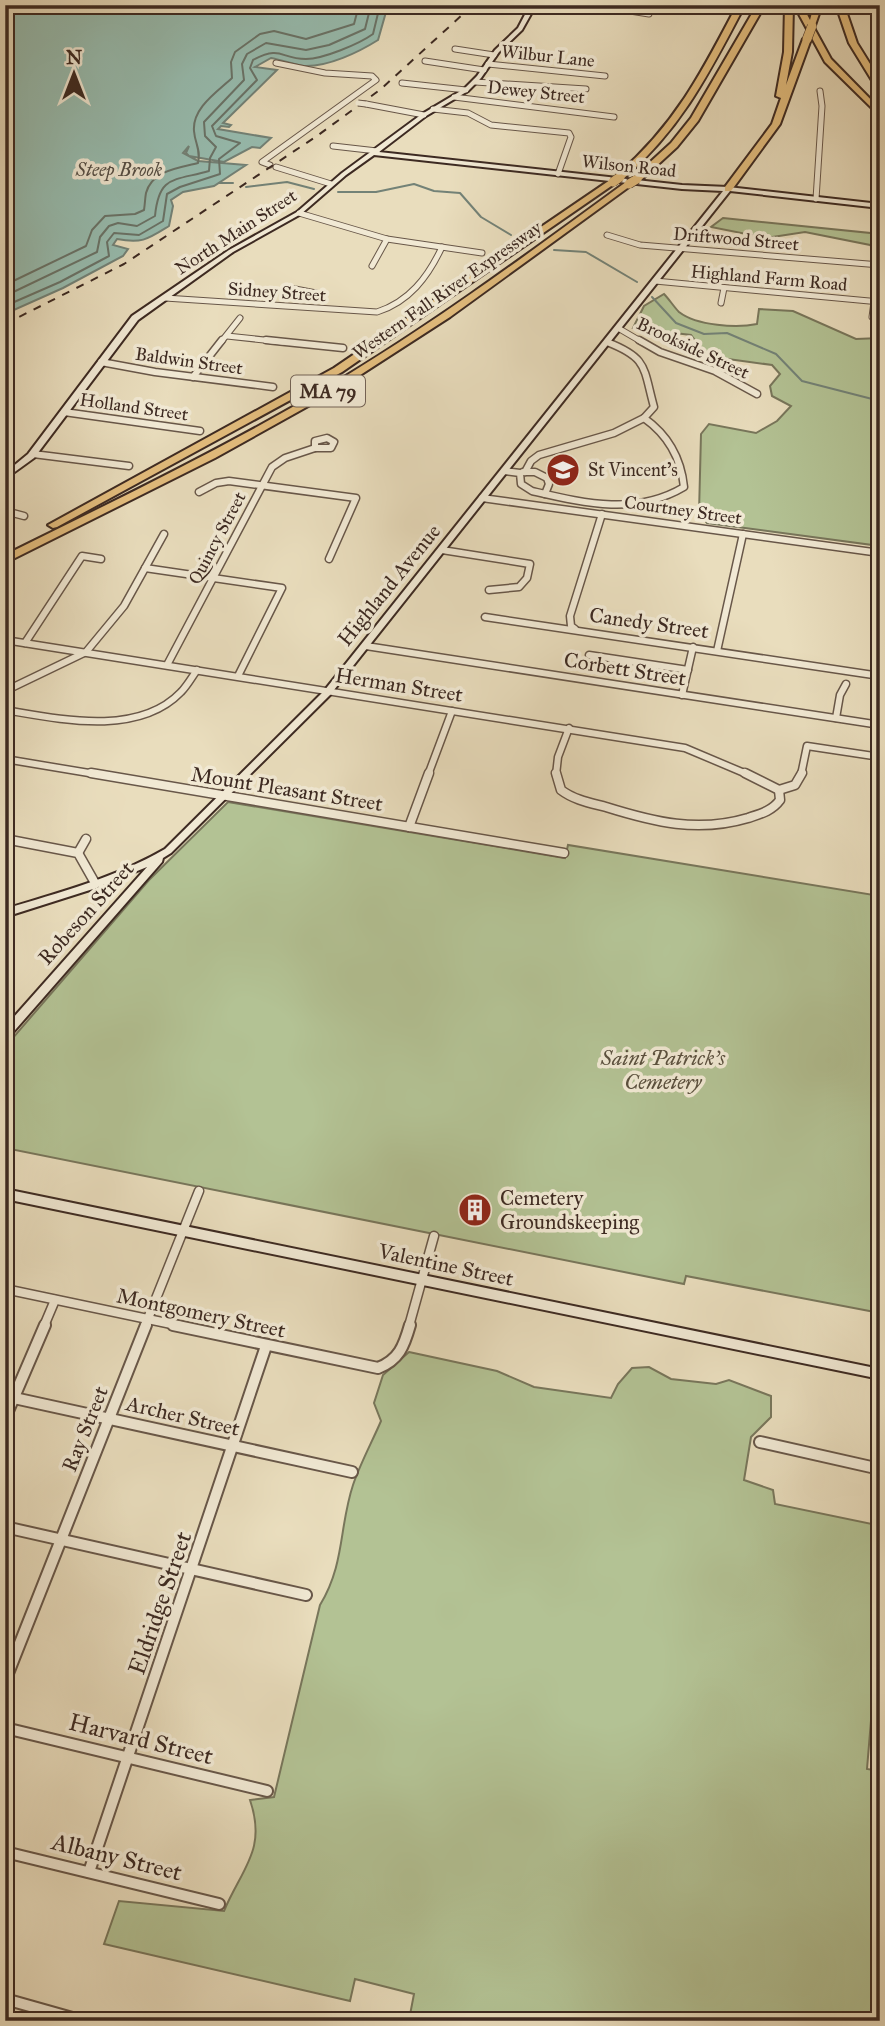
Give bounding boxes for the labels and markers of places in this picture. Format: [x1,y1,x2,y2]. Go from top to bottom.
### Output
school or university icon: St Vincent's [544,451,582,489]
place label: St Vincent's [588,459,678,481]
place label: Cemetery Groundskeeping [500,1185,639,1235]
building icon: Cemetery Groundskeeping [456,1191,494,1229]

